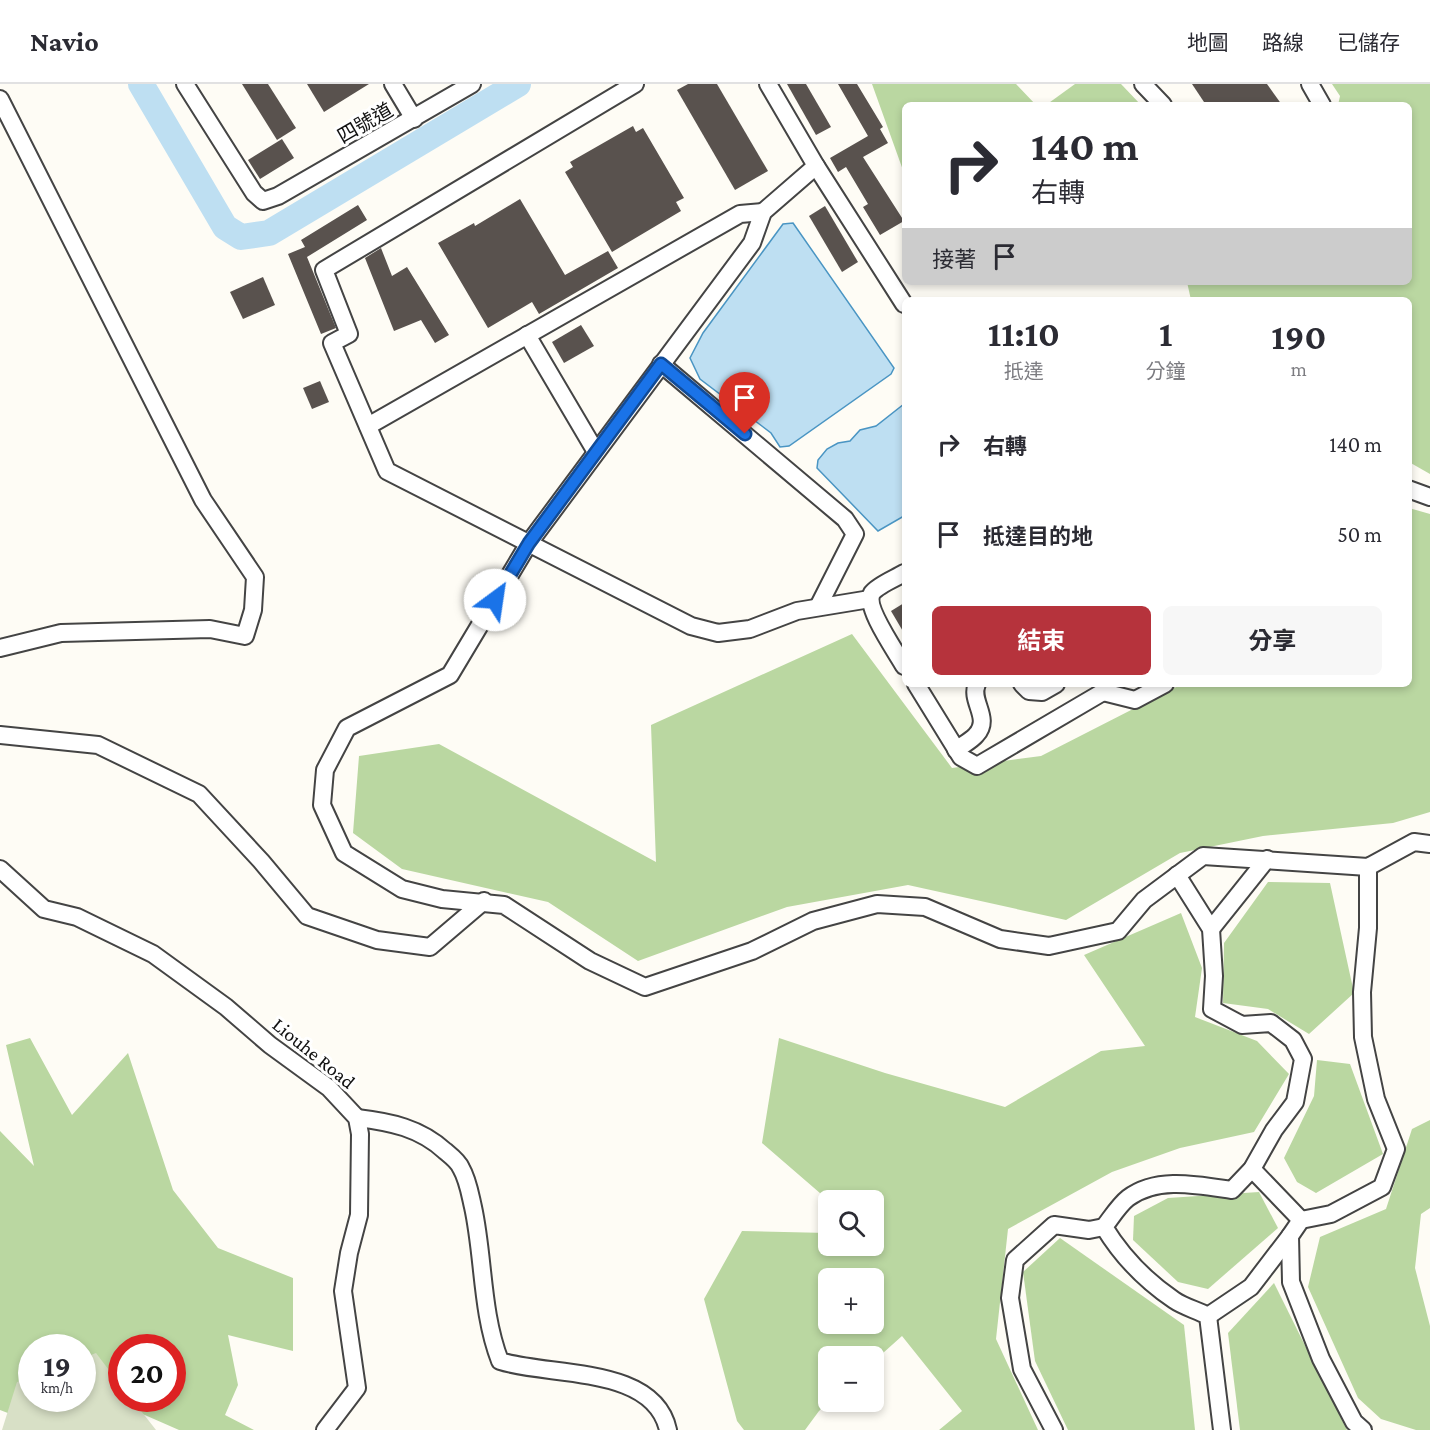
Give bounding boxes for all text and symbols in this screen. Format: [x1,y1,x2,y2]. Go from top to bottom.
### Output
text: Navio [30,26,99,57]
text: 地圖 [1187,31,1229,55]
text: 路線 [1262,31,1304,55]
text: 已儲存 [1337,31,1400,55]
street label: 四號道 [334,98,396,148]
text: 140 m [1031,122,1139,169]
icon: right [932,126,1010,204]
text: 右轉 [1031,178,1085,208]
icon: arrive [988,240,1021,273]
text: 接著 [932,247,976,272]
text: 11:10 [988,314,1060,354]
text: 1 [1159,314,1172,354]
text: 190 [1271,317,1326,357]
text: m [1291,358,1307,380]
text: 抵達 [1004,360,1044,382]
text: 分鐘 [1146,360,1186,382]
pin [719,372,770,434]
icon: arrive [728,381,761,414]
icon: right [932,428,965,461]
text: 140 m [1329,432,1382,457]
text: 右轉 [983,434,1027,459]
icon: arrive [932,518,965,551]
text: 50 m [1337,522,1382,547]
text: 抵達目的地 [983,524,1093,549]
position arrow [463,568,527,632]
button: 結束 [932,606,1151,675]
button: 分享 [1163,606,1382,675]
street label: Liouhe Road [268,1013,360,1093]
map controls [818,1190,884,1412]
button: search [818,1190,884,1256]
button: + [818,1268,884,1334]
speed limit sign: 20 [108,1334,186,1412]
button: − [818,1346,884,1412]
text: 19 [43,1349,71,1382]
text: km/h [41,1380,73,1396]

